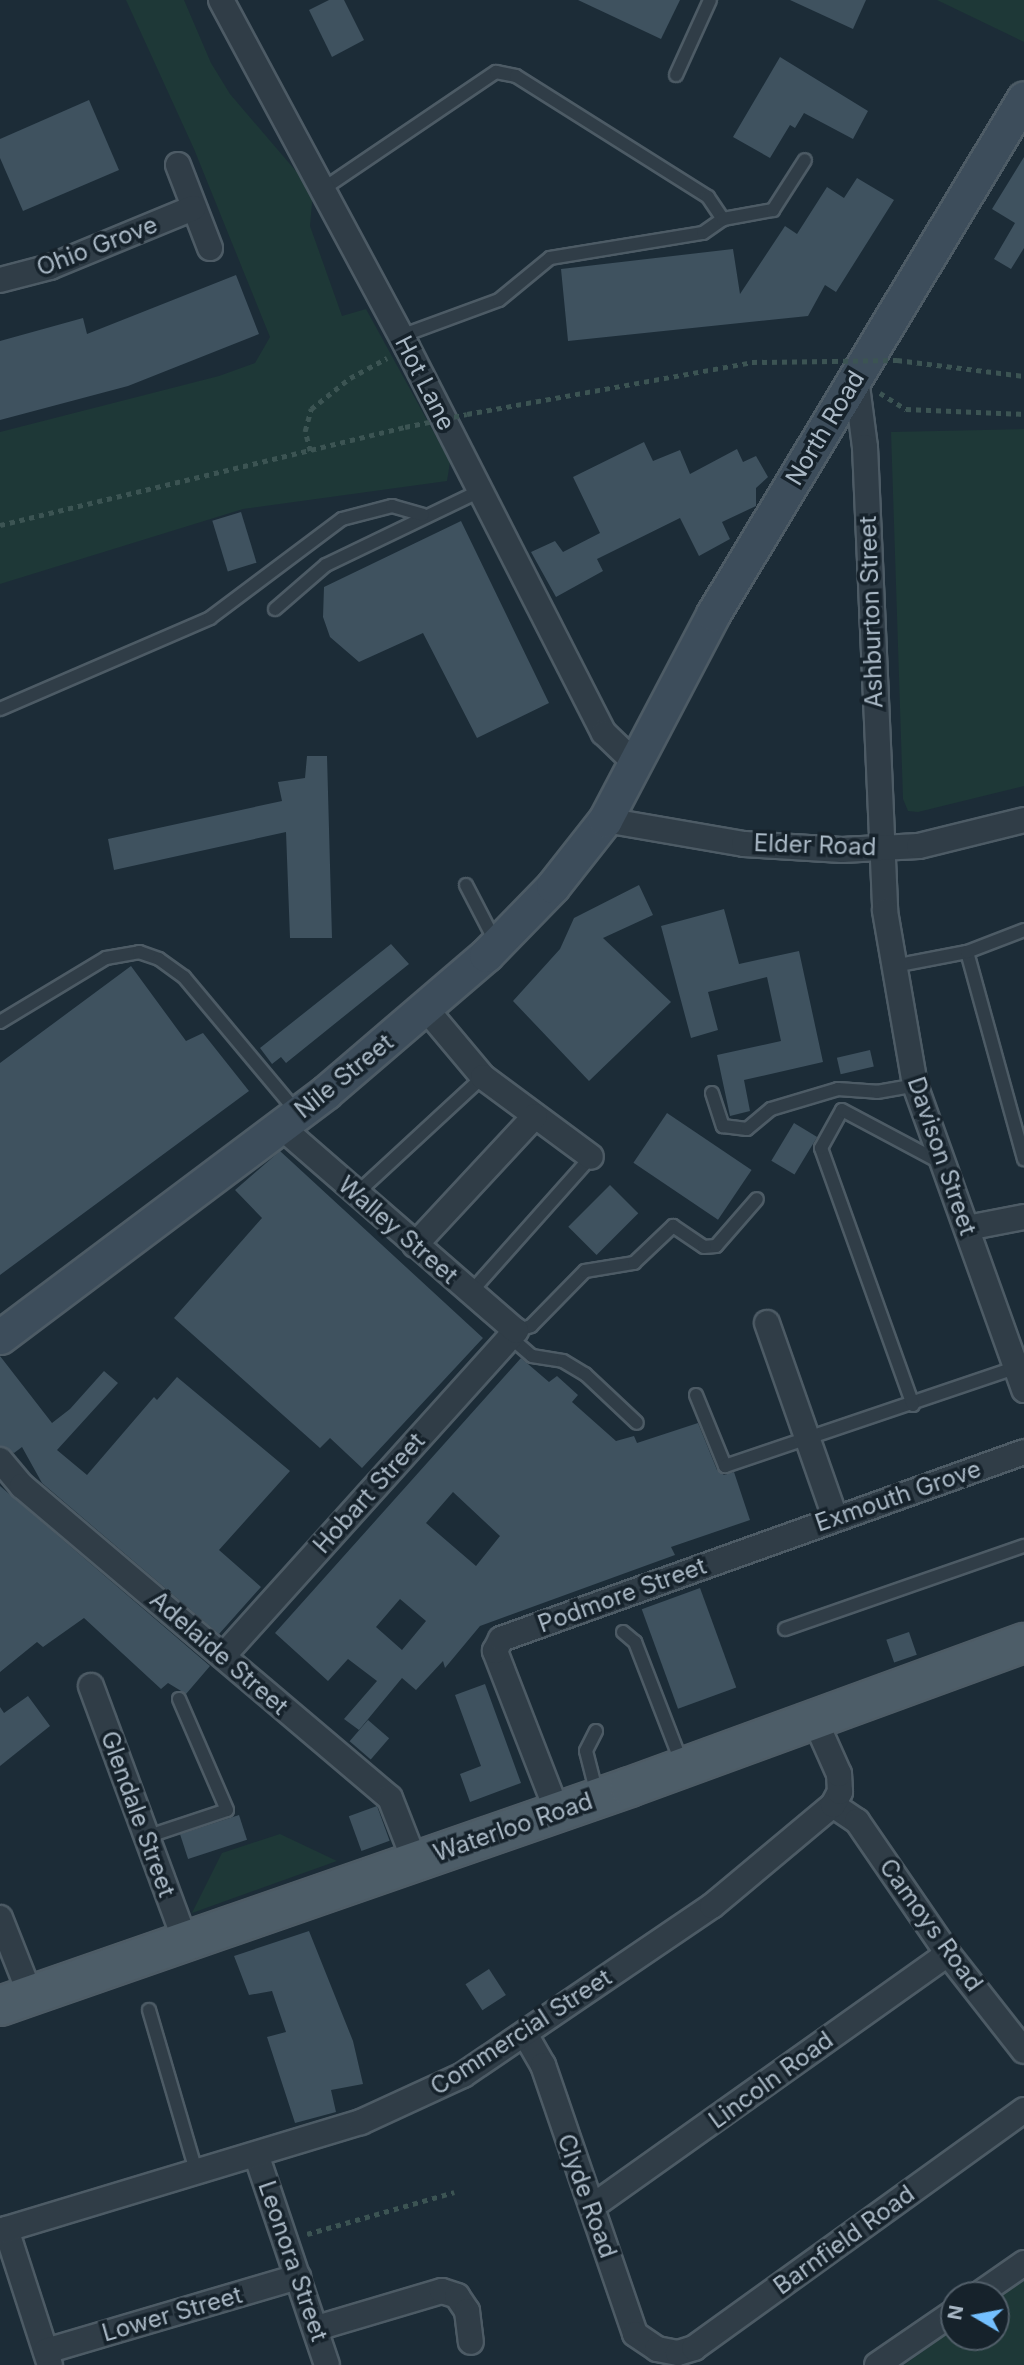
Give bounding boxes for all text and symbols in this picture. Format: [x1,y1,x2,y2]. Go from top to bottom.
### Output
street label: Ohio Grove [33,210,161,282]
street label: Hot Lane [389,331,461,435]
street label: North Road [780,365,870,491]
street label: Ashburton Street [853,515,889,709]
street label: Elder Road [753,828,877,862]
street label: Nile Street [289,1028,399,1124]
street label: Davison Street [901,1073,983,1239]
street label: Walley Street [332,1170,464,1290]
street label: Hobart Street [307,1427,431,1559]
street label: Exmouth Grove [811,1454,985,1538]
street label: Podmore Street [534,1551,710,1639]
street label: Adelaide Street [144,1585,294,1721]
street label: Glendale Street [95,1727,181,1901]
street label: Waterloo Road [430,1786,596,1868]
street label: Camoys Road [873,1853,989,1997]
street label: Commercial Street [425,1963,617,2101]
street label: Lincoln Road [703,2025,839,2135]
street label: Clyde Road [551,2130,623,2262]
street label: Leonora Street [252,2177,334,2345]
street label: Barnfield Road [768,2179,920,2301]
street label: Lower Street [99,2280,245,2348]
north arrow [940,2281,1010,2351]
text: N [943,2303,968,2322]

